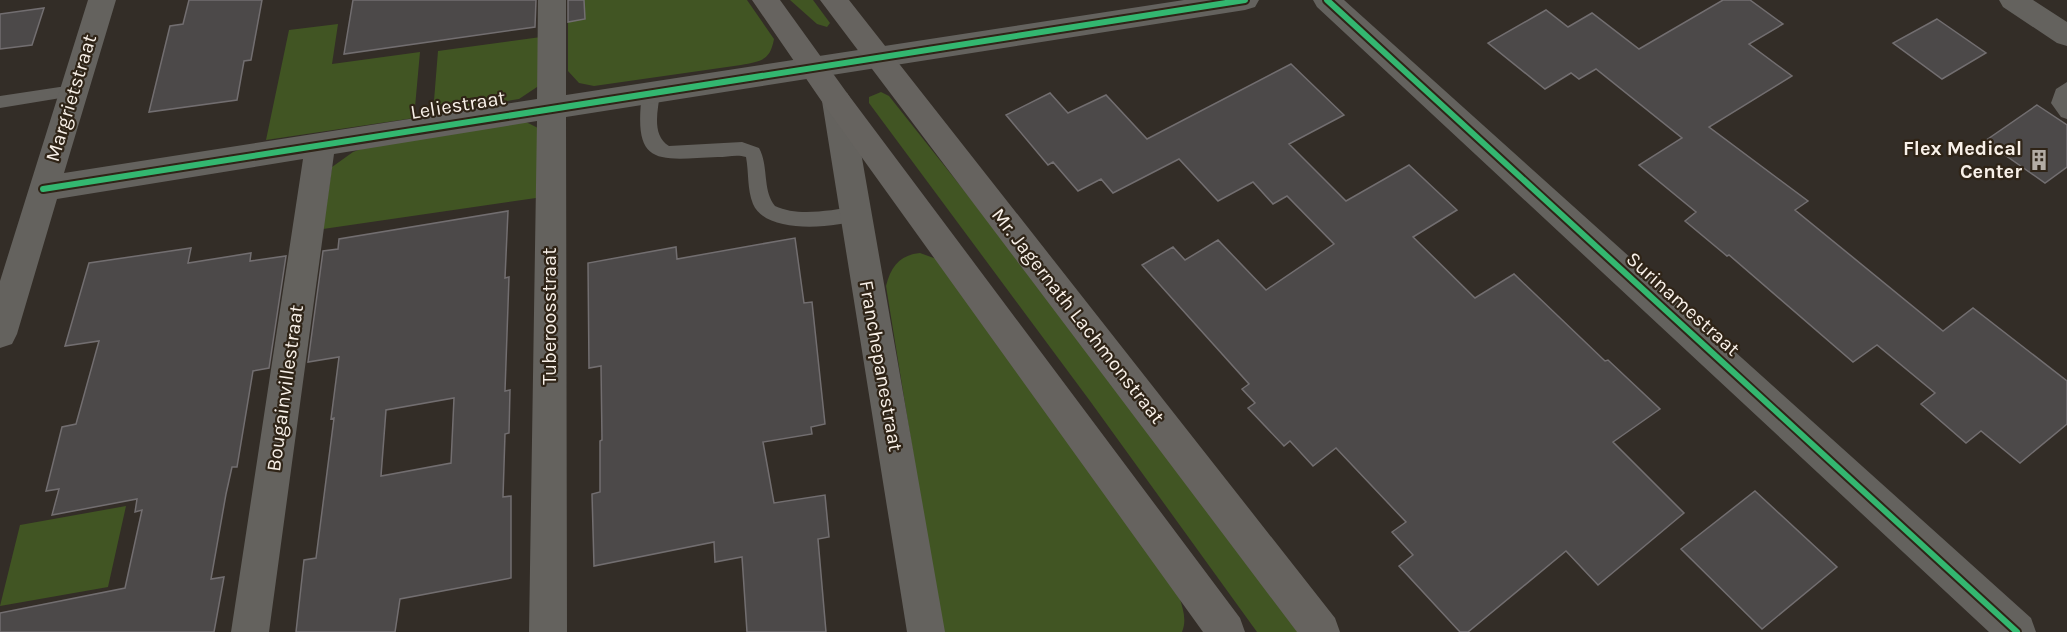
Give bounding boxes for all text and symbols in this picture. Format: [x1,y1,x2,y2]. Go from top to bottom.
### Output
street label: Margrietstraat [41,31,101,164]
street label: Leliestraat [409,86,508,124]
place label: Flex Medical Center [1903,137,2022,183]
building icon: Flex Medical Center [2027,148,2051,172]
street label: Mr. Jagernath Lachmonstraat [987,204,1170,429]
street label: Tuberoosstraat [538,247,561,385]
street label: Surinamestraat [1622,247,1745,361]
street label: Franchepanestraat [855,279,907,454]
street label: Bougainvillestraat [262,303,308,473]

